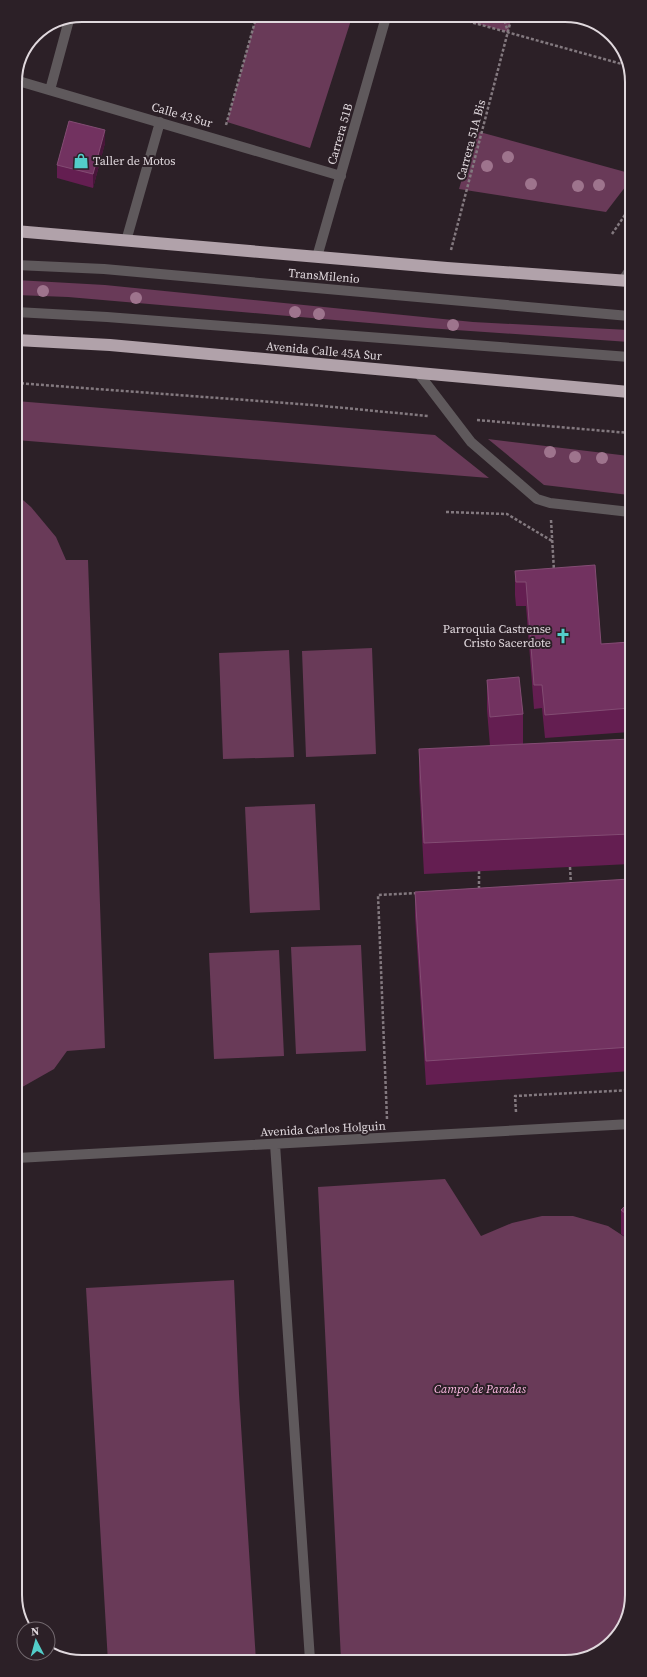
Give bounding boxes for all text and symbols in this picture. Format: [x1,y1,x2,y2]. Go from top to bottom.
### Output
street label: Carrera 51A Bis [453,98,489,182]
street label: Calle 43 Sur [150,99,214,131]
street label: Carrera 51B [324,101,357,167]
shop icon: Taller de Motos [72,152,90,170]
place label: Taller de Motos [93,153,175,169]
street label: TransMilenio [288,265,361,287]
street label: Avenida Calle 45A Sur [265,338,383,364]
place label: Parroquia Castrense Cristo Sacerdote [443,621,551,651]
church icon: Parroquia Castrense Cristo Sacerdote [554,627,572,645]
street label: Avenida Carlos Holguin [260,1118,386,1140]
park label: Campo de Paradas [434,1381,527,1397]
north arrow [16,1621,56,1661]
text: N [30,1624,40,1639]

